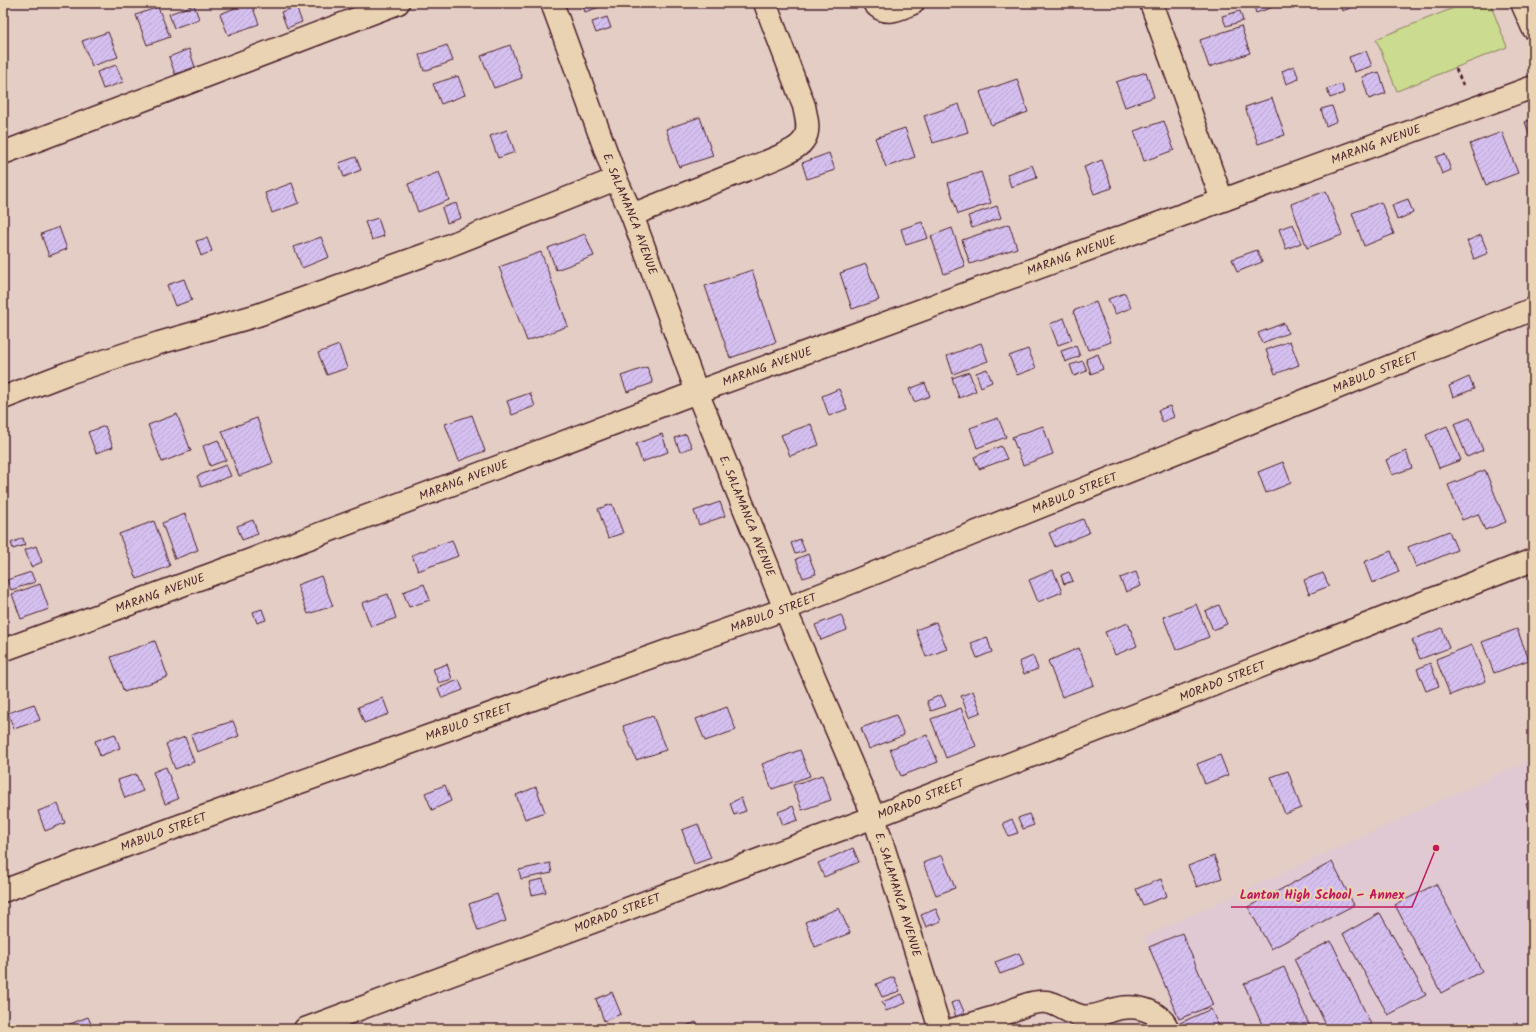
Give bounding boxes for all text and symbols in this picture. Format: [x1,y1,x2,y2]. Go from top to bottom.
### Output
street label: MARANG AVENUE [1328,119,1424,169]
street label: E. SALAMANCA AVENUE [598,150,663,278]
street label: MARANG AVENUE [1024,230,1120,280]
street label: MARANG AVENUE [719,341,816,392]
street label: MABULO STREET [1329,346,1422,398]
street label: E. SALAMANCA AVENUE [714,452,781,580]
street label: MARANG AVENUE [416,454,512,505]
street label: MABULO STREET [1029,467,1121,519]
street label: MARANG AVENUE [112,568,208,618]
street label: MABULO STREET [728,587,821,637]
street label: MORADO STREET [1176,655,1270,707]
street label: MABULO STREET [422,697,516,746]
street label: MORADO STREET [874,773,968,824]
street label: MABULO STREET [118,807,211,856]
street label: E. SALAMANCA AVENUE [870,830,927,960]
callout: Lanton High School – Annex [1231,882,1412,907]
text: Lanton High School – Annex [1240,885,1405,906]
street label: MORADO STREET [571,887,665,938]

